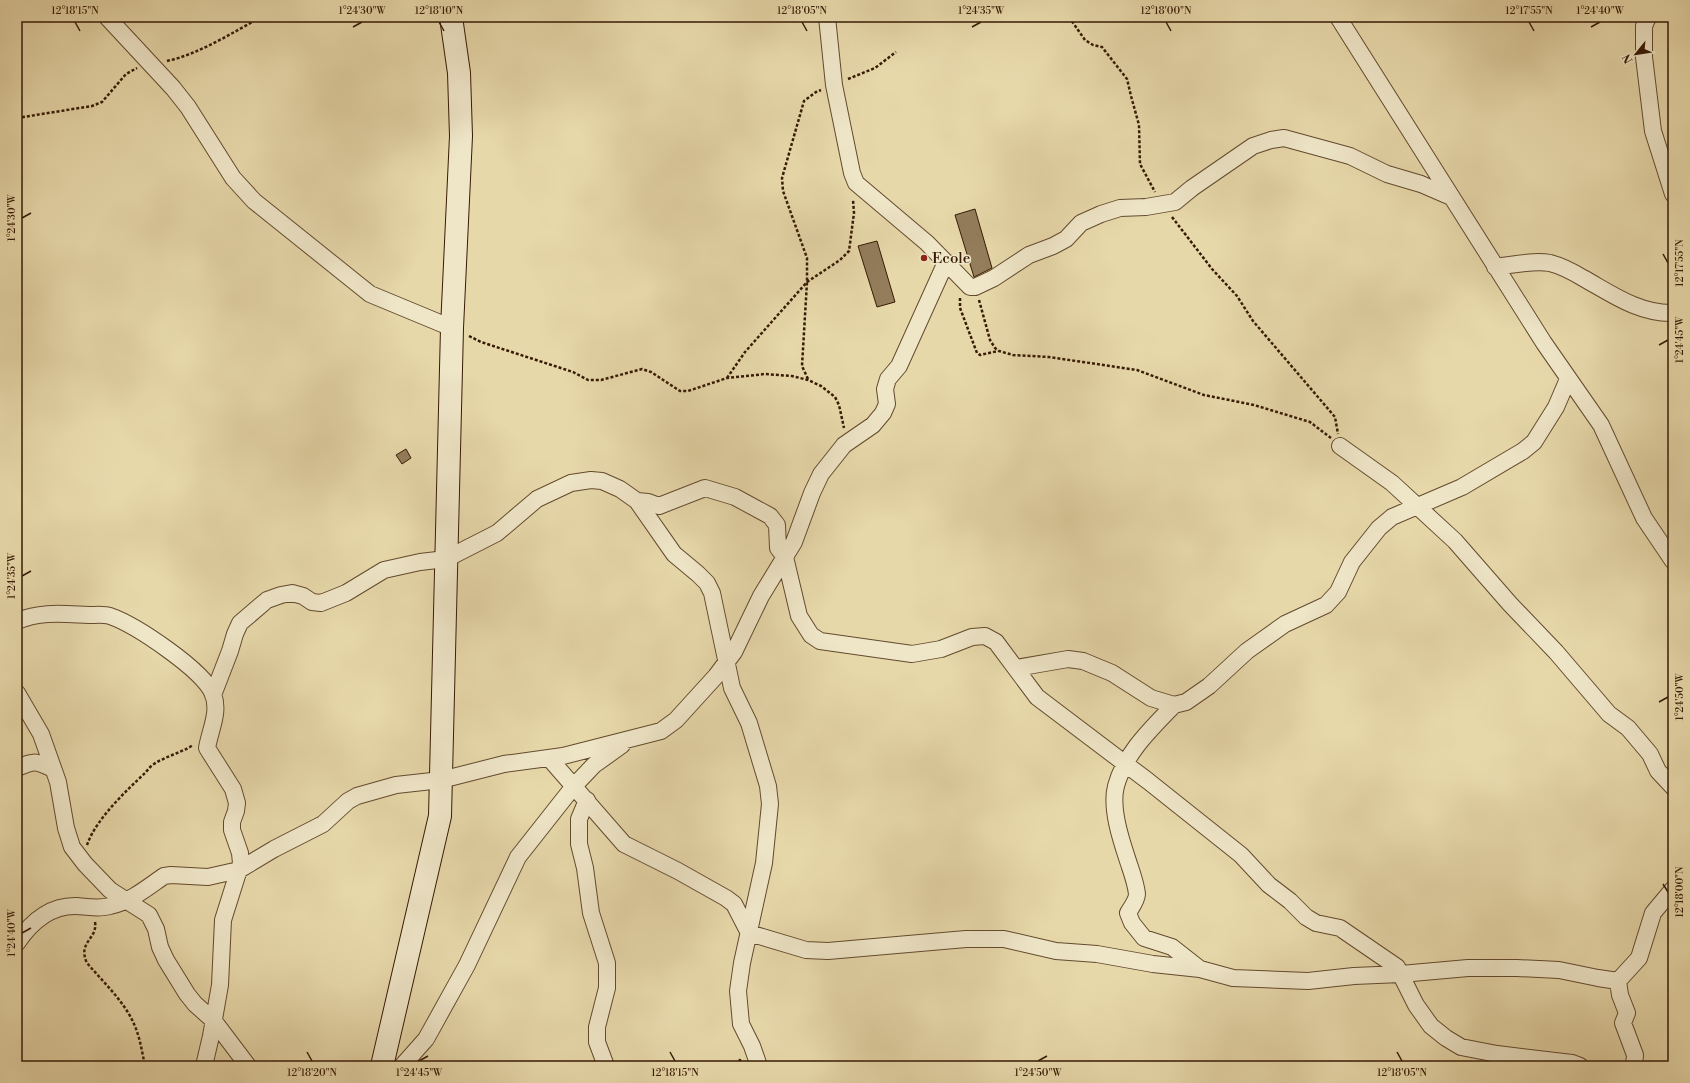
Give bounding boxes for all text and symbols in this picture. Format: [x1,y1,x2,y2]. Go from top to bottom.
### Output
text: 12°18'15"N [51,5,99,17]
text: 1°24'30"W [338,5,386,17]
text: 12°18'10"N [415,5,464,17]
text: 12°18'05"N [777,5,827,17]
text: 1°24'35"W [958,5,1005,17]
text: 12°18'00"N [1141,5,1192,17]
text: 12°17'55"N [1505,5,1553,17]
text: 1°24'40"W [1576,5,1625,17]
north arrow [1616,34,1656,74]
text: N [1620,51,1636,66]
text: 1°24'30"W [6,194,18,242]
text: 12°17'55"N [1674,239,1686,287]
place label: Ecole [932,249,970,268]
marker: Ecole [919,253,929,263]
text: 1°24'45"W [1674,316,1686,363]
text: 1°24'35"W [6,552,18,599]
text: 1°24'50"W [1674,673,1686,721]
text: 12°18'00"N [1674,866,1686,917]
text: 1°24'40"W [6,908,18,957]
text: 12°18'20"N [287,1067,338,1079]
text: 1°24'45"W [396,1067,443,1079]
text: 12°18'15"N [651,1067,699,1079]
text: 1°24'50"W [1014,1067,1062,1079]
text: 12°18'05"N [1377,1067,1427,1079]

